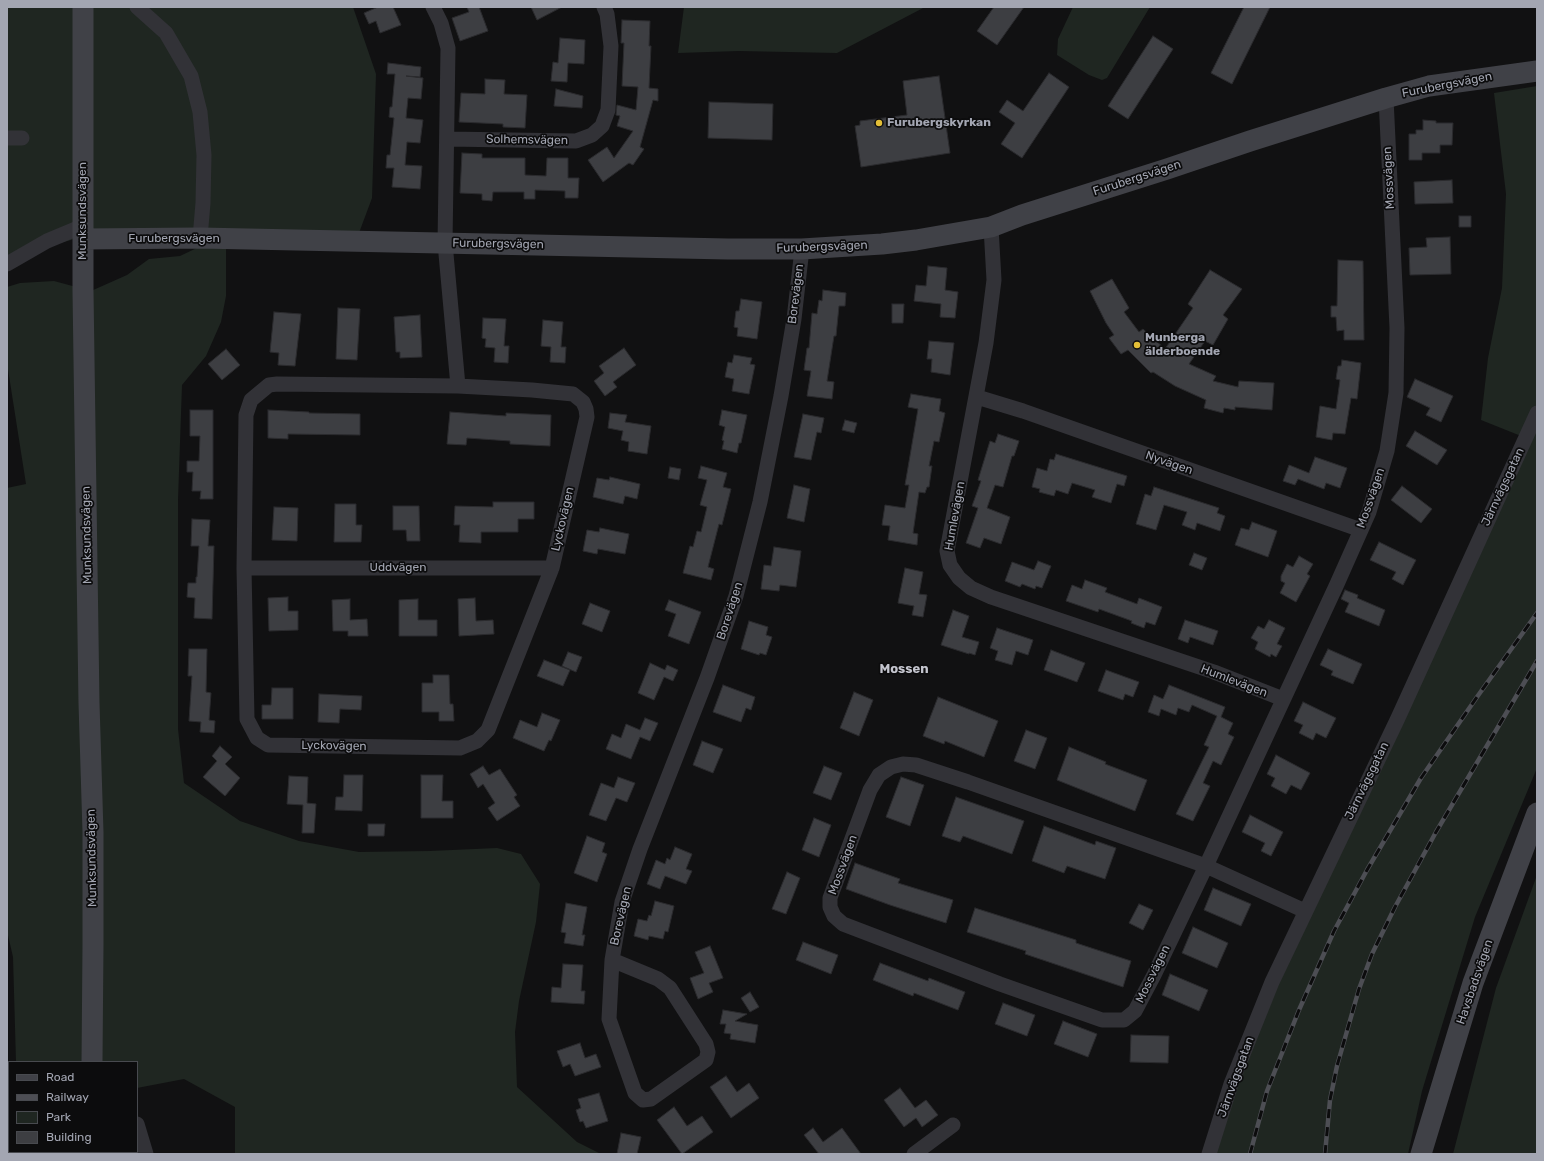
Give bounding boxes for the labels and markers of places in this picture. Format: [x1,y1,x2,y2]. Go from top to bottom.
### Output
place label: Furubergskyrkan [887,116,991,130]
marker: Furubergskyrkan [874,118,884,128]
place label: Munberga älderboende [1145,331,1220,359]
marker: Munberga älderboende [1132,340,1142,350]

